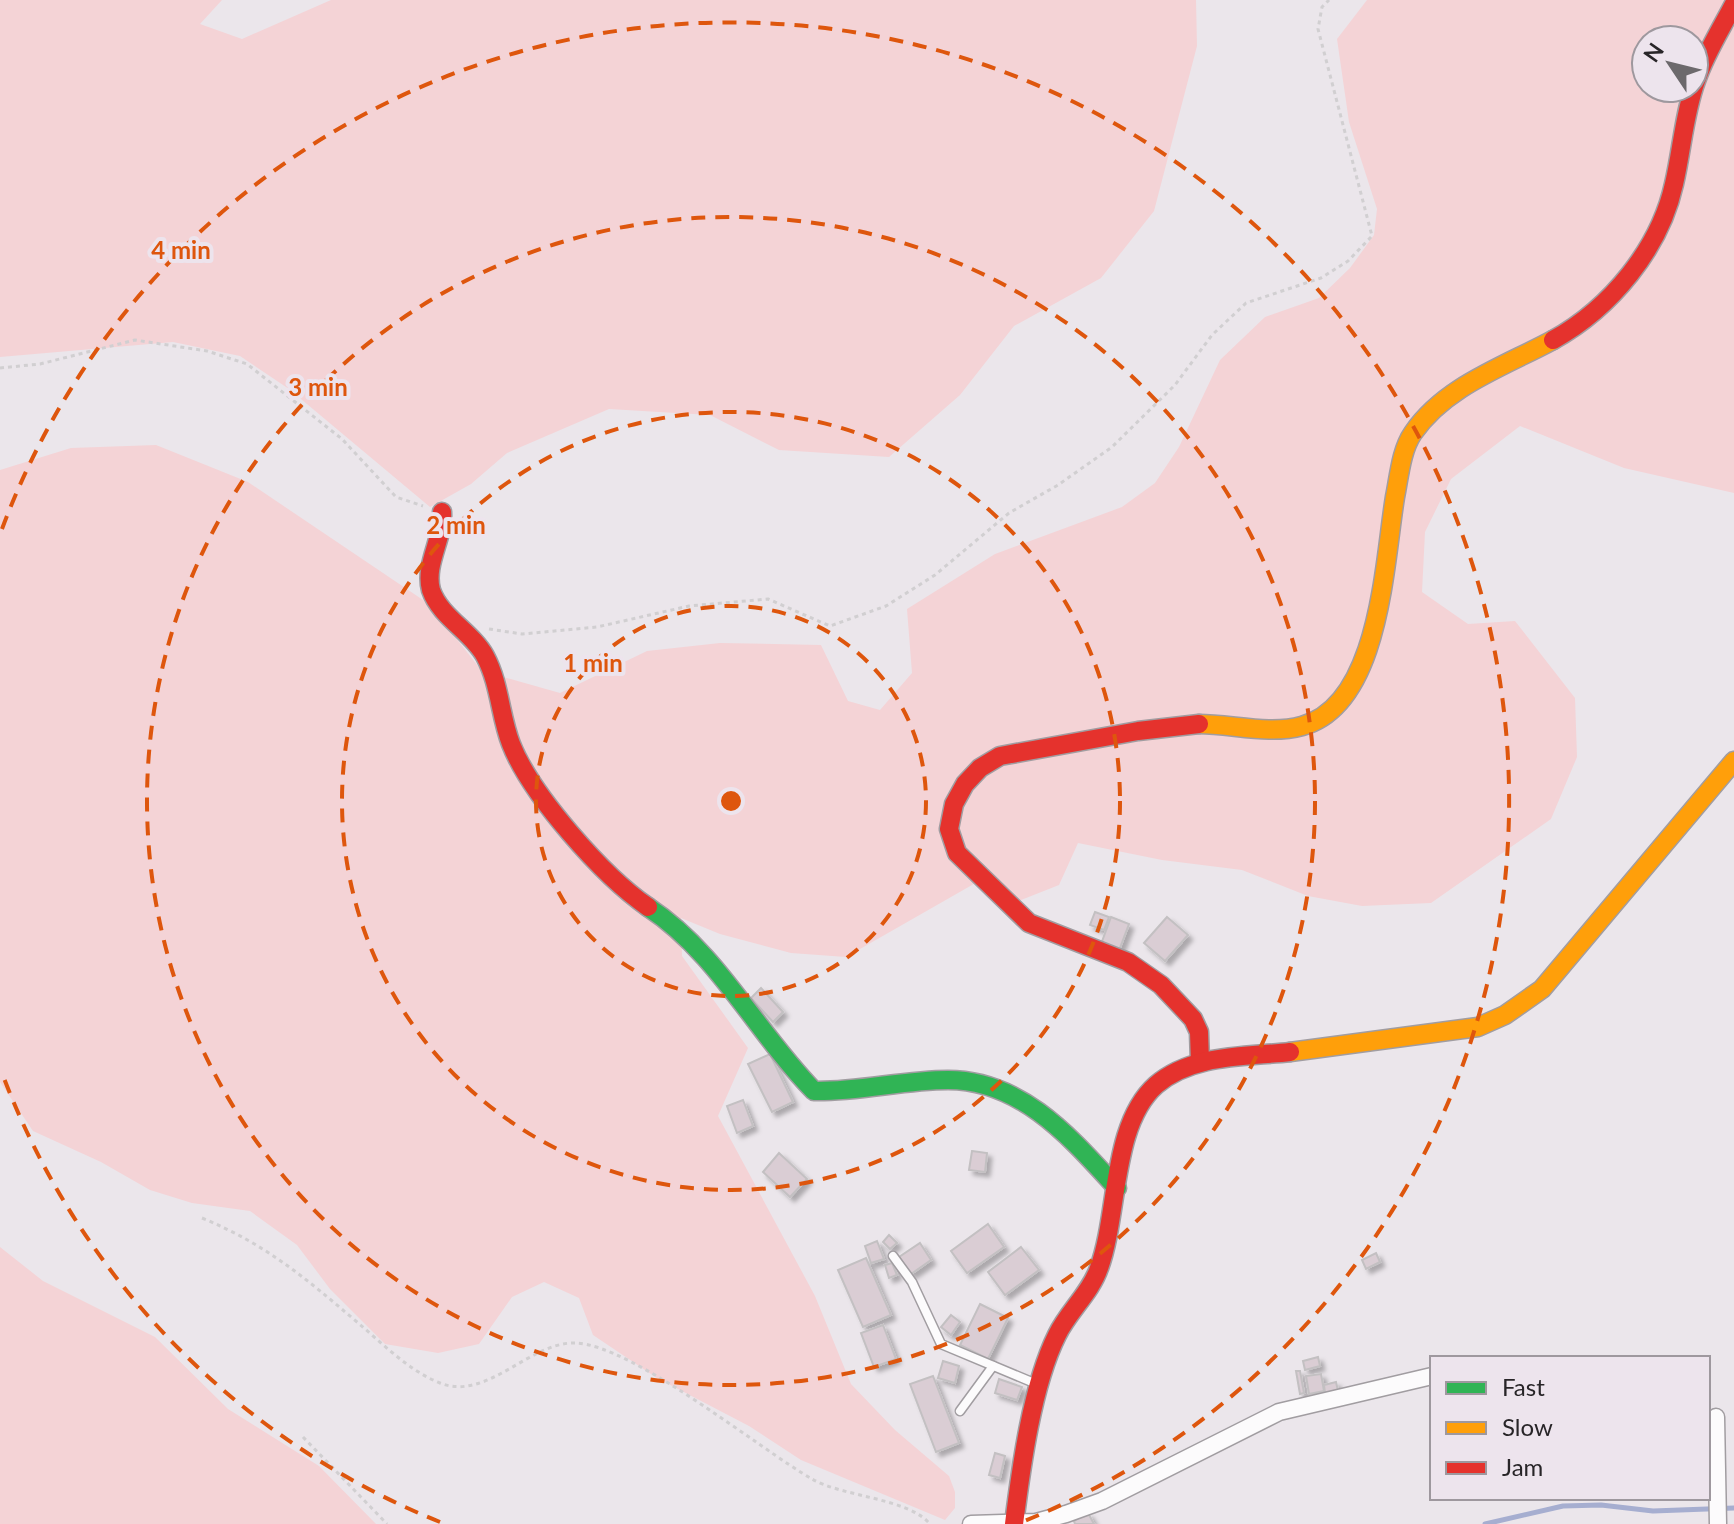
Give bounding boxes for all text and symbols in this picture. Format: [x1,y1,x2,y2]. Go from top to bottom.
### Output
north arrow [1630,24,1710,104]
text: N [1637,38,1669,67]
text: 4 min [151,235,211,264]
text: 3 min [288,372,348,401]
text: 2 min [426,510,486,539]
text: 1 min [563,648,623,677]
centre of rings [717,787,745,815]
legend [1430,1356,1710,1500]
text: Fast [1502,1372,1545,1401]
text: Slow [1502,1412,1553,1441]
text: Jam [1502,1452,1543,1481]

